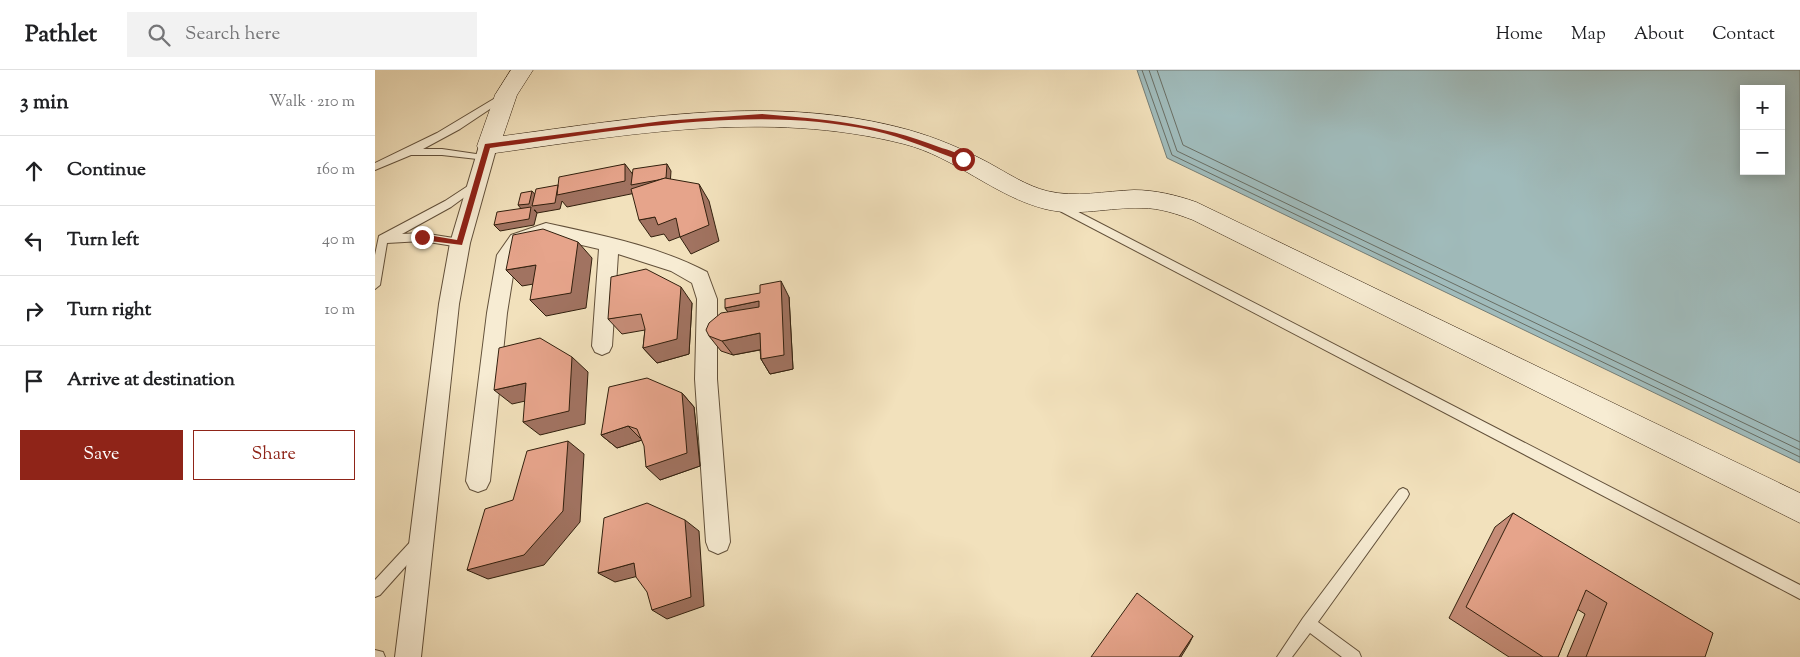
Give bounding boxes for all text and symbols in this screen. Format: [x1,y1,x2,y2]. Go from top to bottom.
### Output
search box [127,12,477,57]
text: Pathlet [25,18,97,52]
icon: search [145,21,173,49]
text: Search here [185,21,280,48]
text: Home [1496,22,1543,48]
text: Map [1571,22,1606,48]
text: About [1634,22,1684,48]
text: Contact [1712,22,1775,48]
map controls [1740,85,1785,175]
button: + [1740,85,1785,130]
text: 3 min [20,88,69,118]
text: Walk · 210 m [269,91,355,114]
button: − [1740,130,1785,175]
route start [952,148,975,171]
icon: ahead [20,157,48,185]
text: Continue [67,157,146,184]
text: 160 m [317,159,355,182]
route end [411,226,434,249]
icon: left [20,227,48,255]
text: Turn left [67,227,139,254]
text: 40 m [322,229,355,252]
icon: right [20,297,48,325]
text: Turn right [67,297,151,324]
text: 10 m [325,299,355,322]
icon: arrive [20,367,48,395]
text: Arrive at destination [67,367,235,394]
button: Save [20,430,183,480]
button: Share [193,430,355,480]

